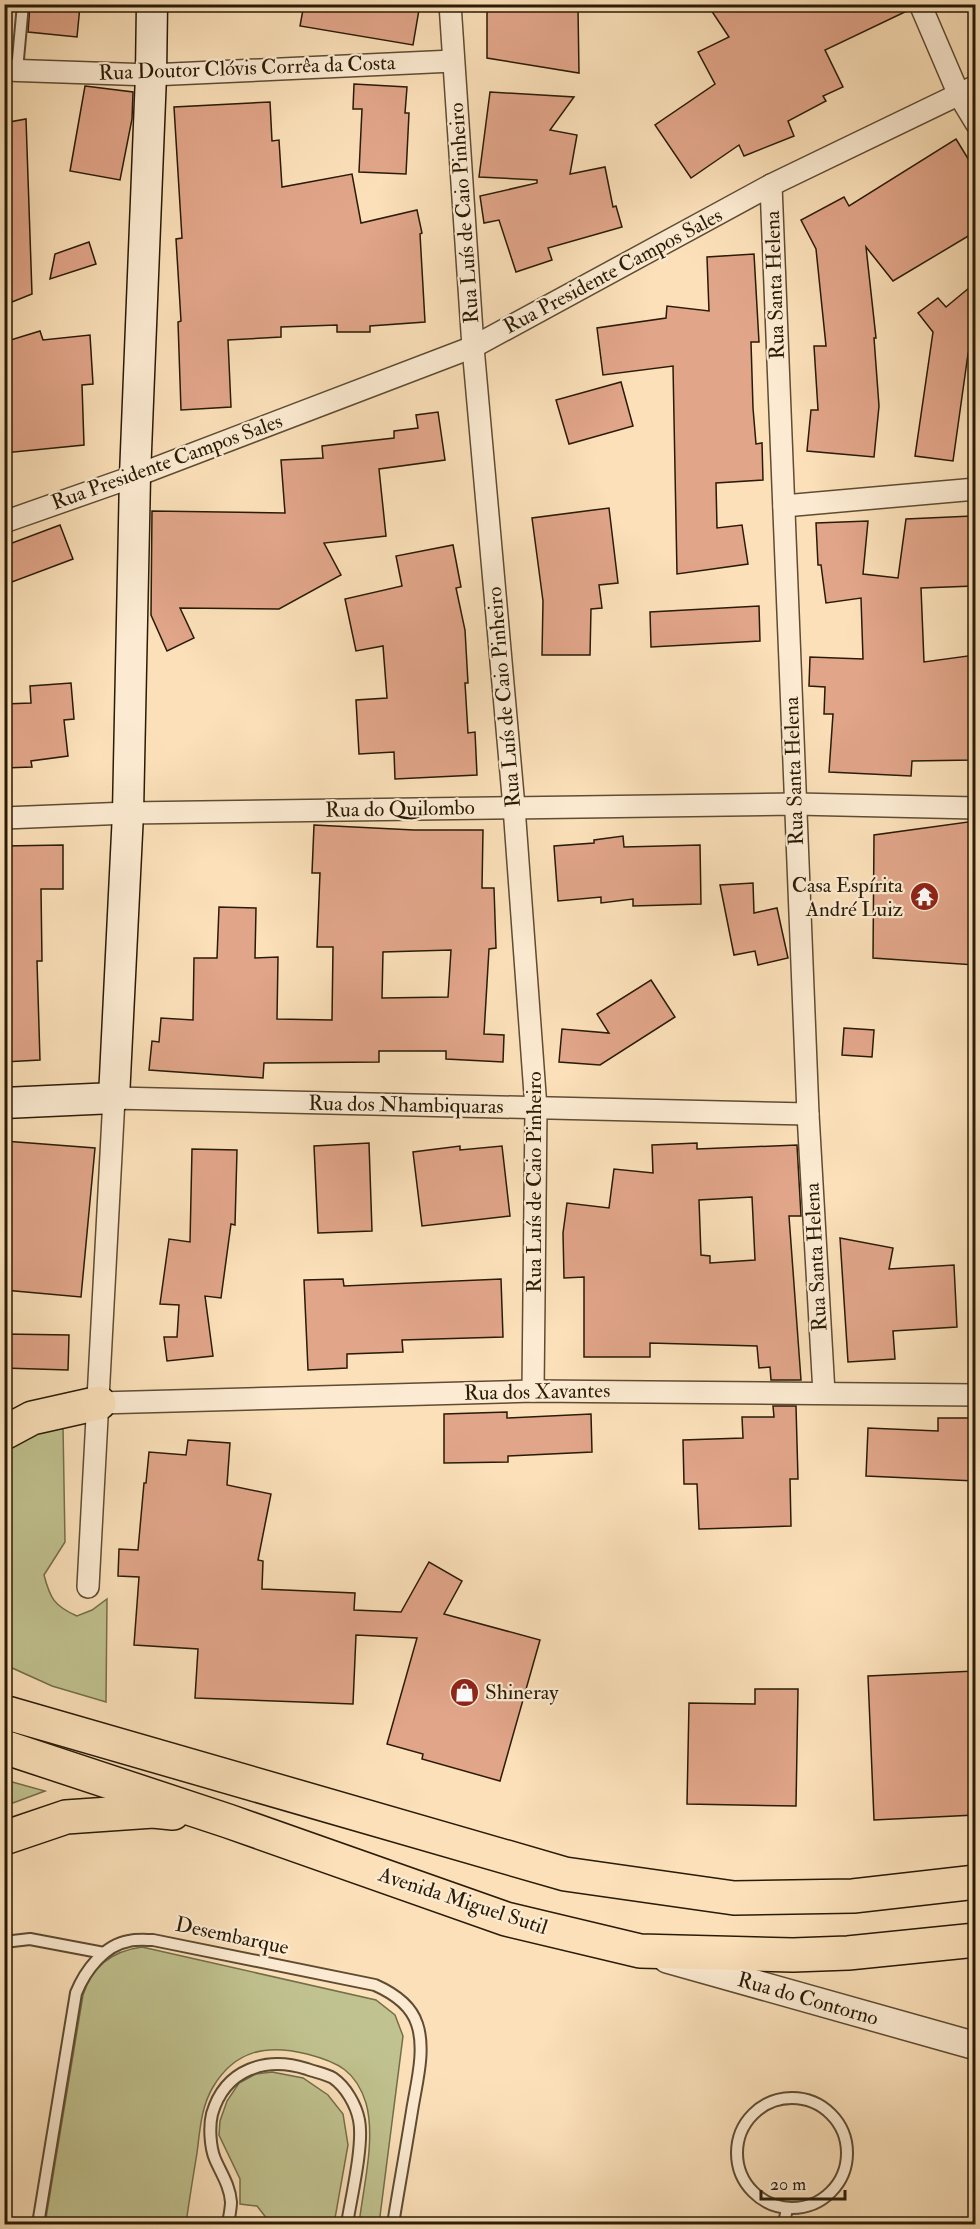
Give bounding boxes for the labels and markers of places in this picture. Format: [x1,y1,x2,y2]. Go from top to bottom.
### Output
place label: Casa Espírita André Luiz [792,872,903,923]
temple icon: Casa Espírita André Luiz [908,881,940,913]
shop icon: Shineray [448,1676,480,1708]
place label: Shineray [485,1679,559,1706]

